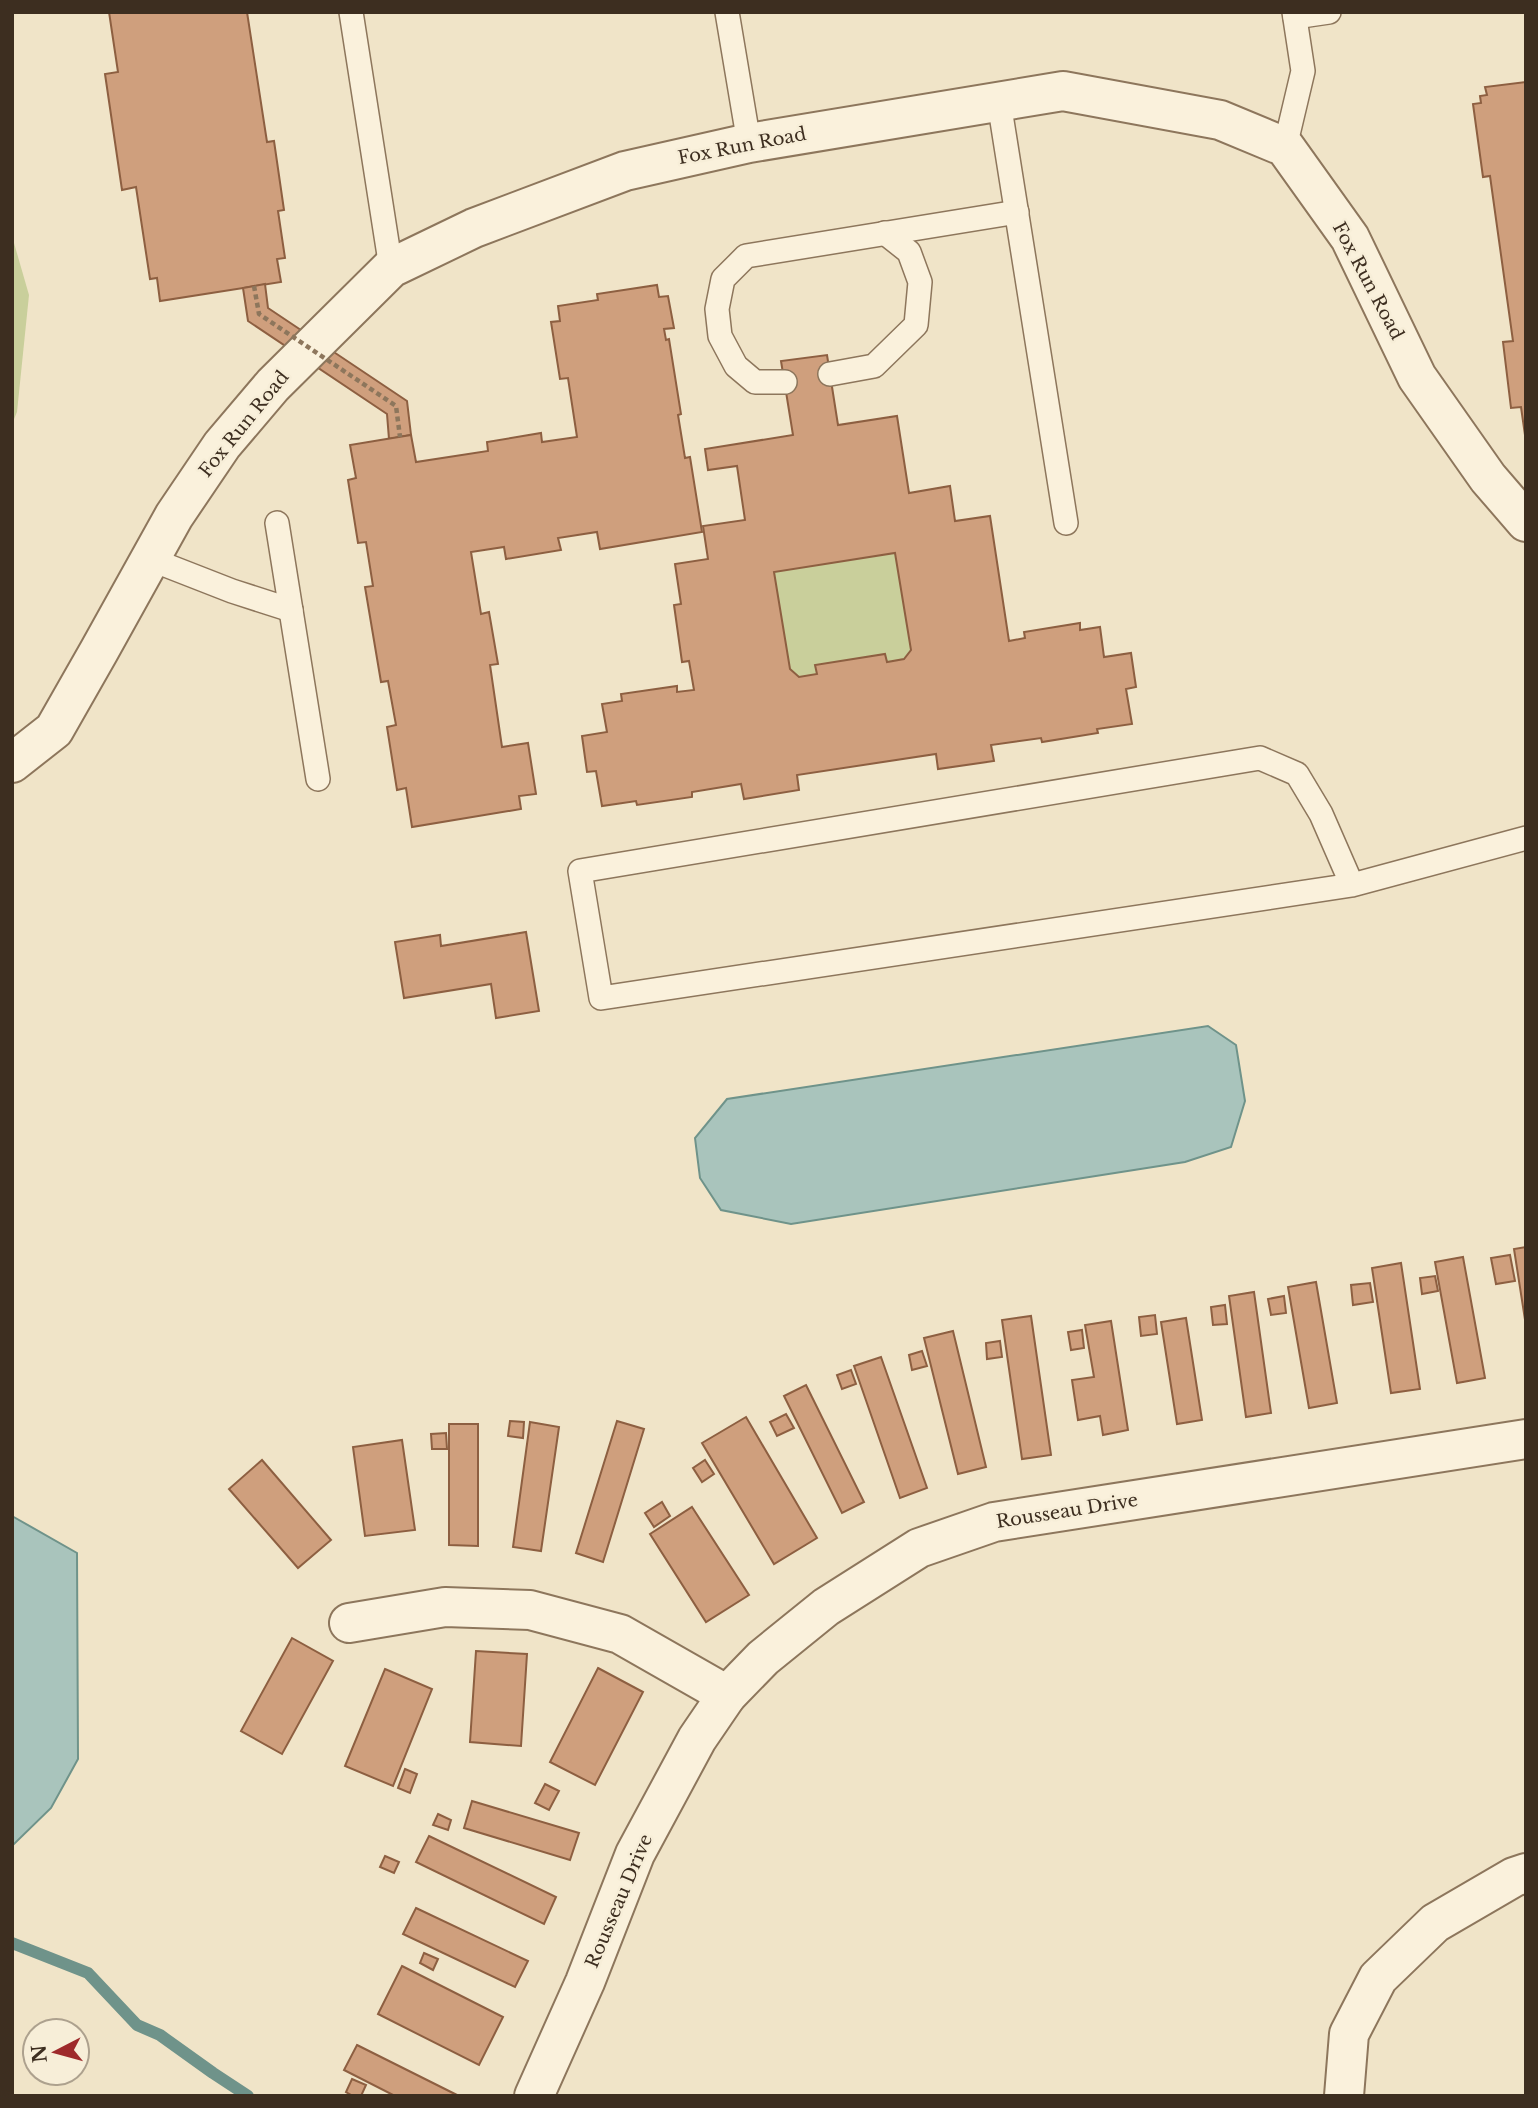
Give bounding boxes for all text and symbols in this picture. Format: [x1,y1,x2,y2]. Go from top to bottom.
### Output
street label: Fox Run Road [676,123,808,169]
street label: Fox Run Road [1328,218,1408,344]
street label: Fox Run Road [194,366,294,482]
street label: Rousseau Drive [995,1489,1139,1533]
street label: Rousseau Drive [581,1831,657,1971]
north arrow [21,2017,91,2087]
text: N [27,2044,52,2064]

